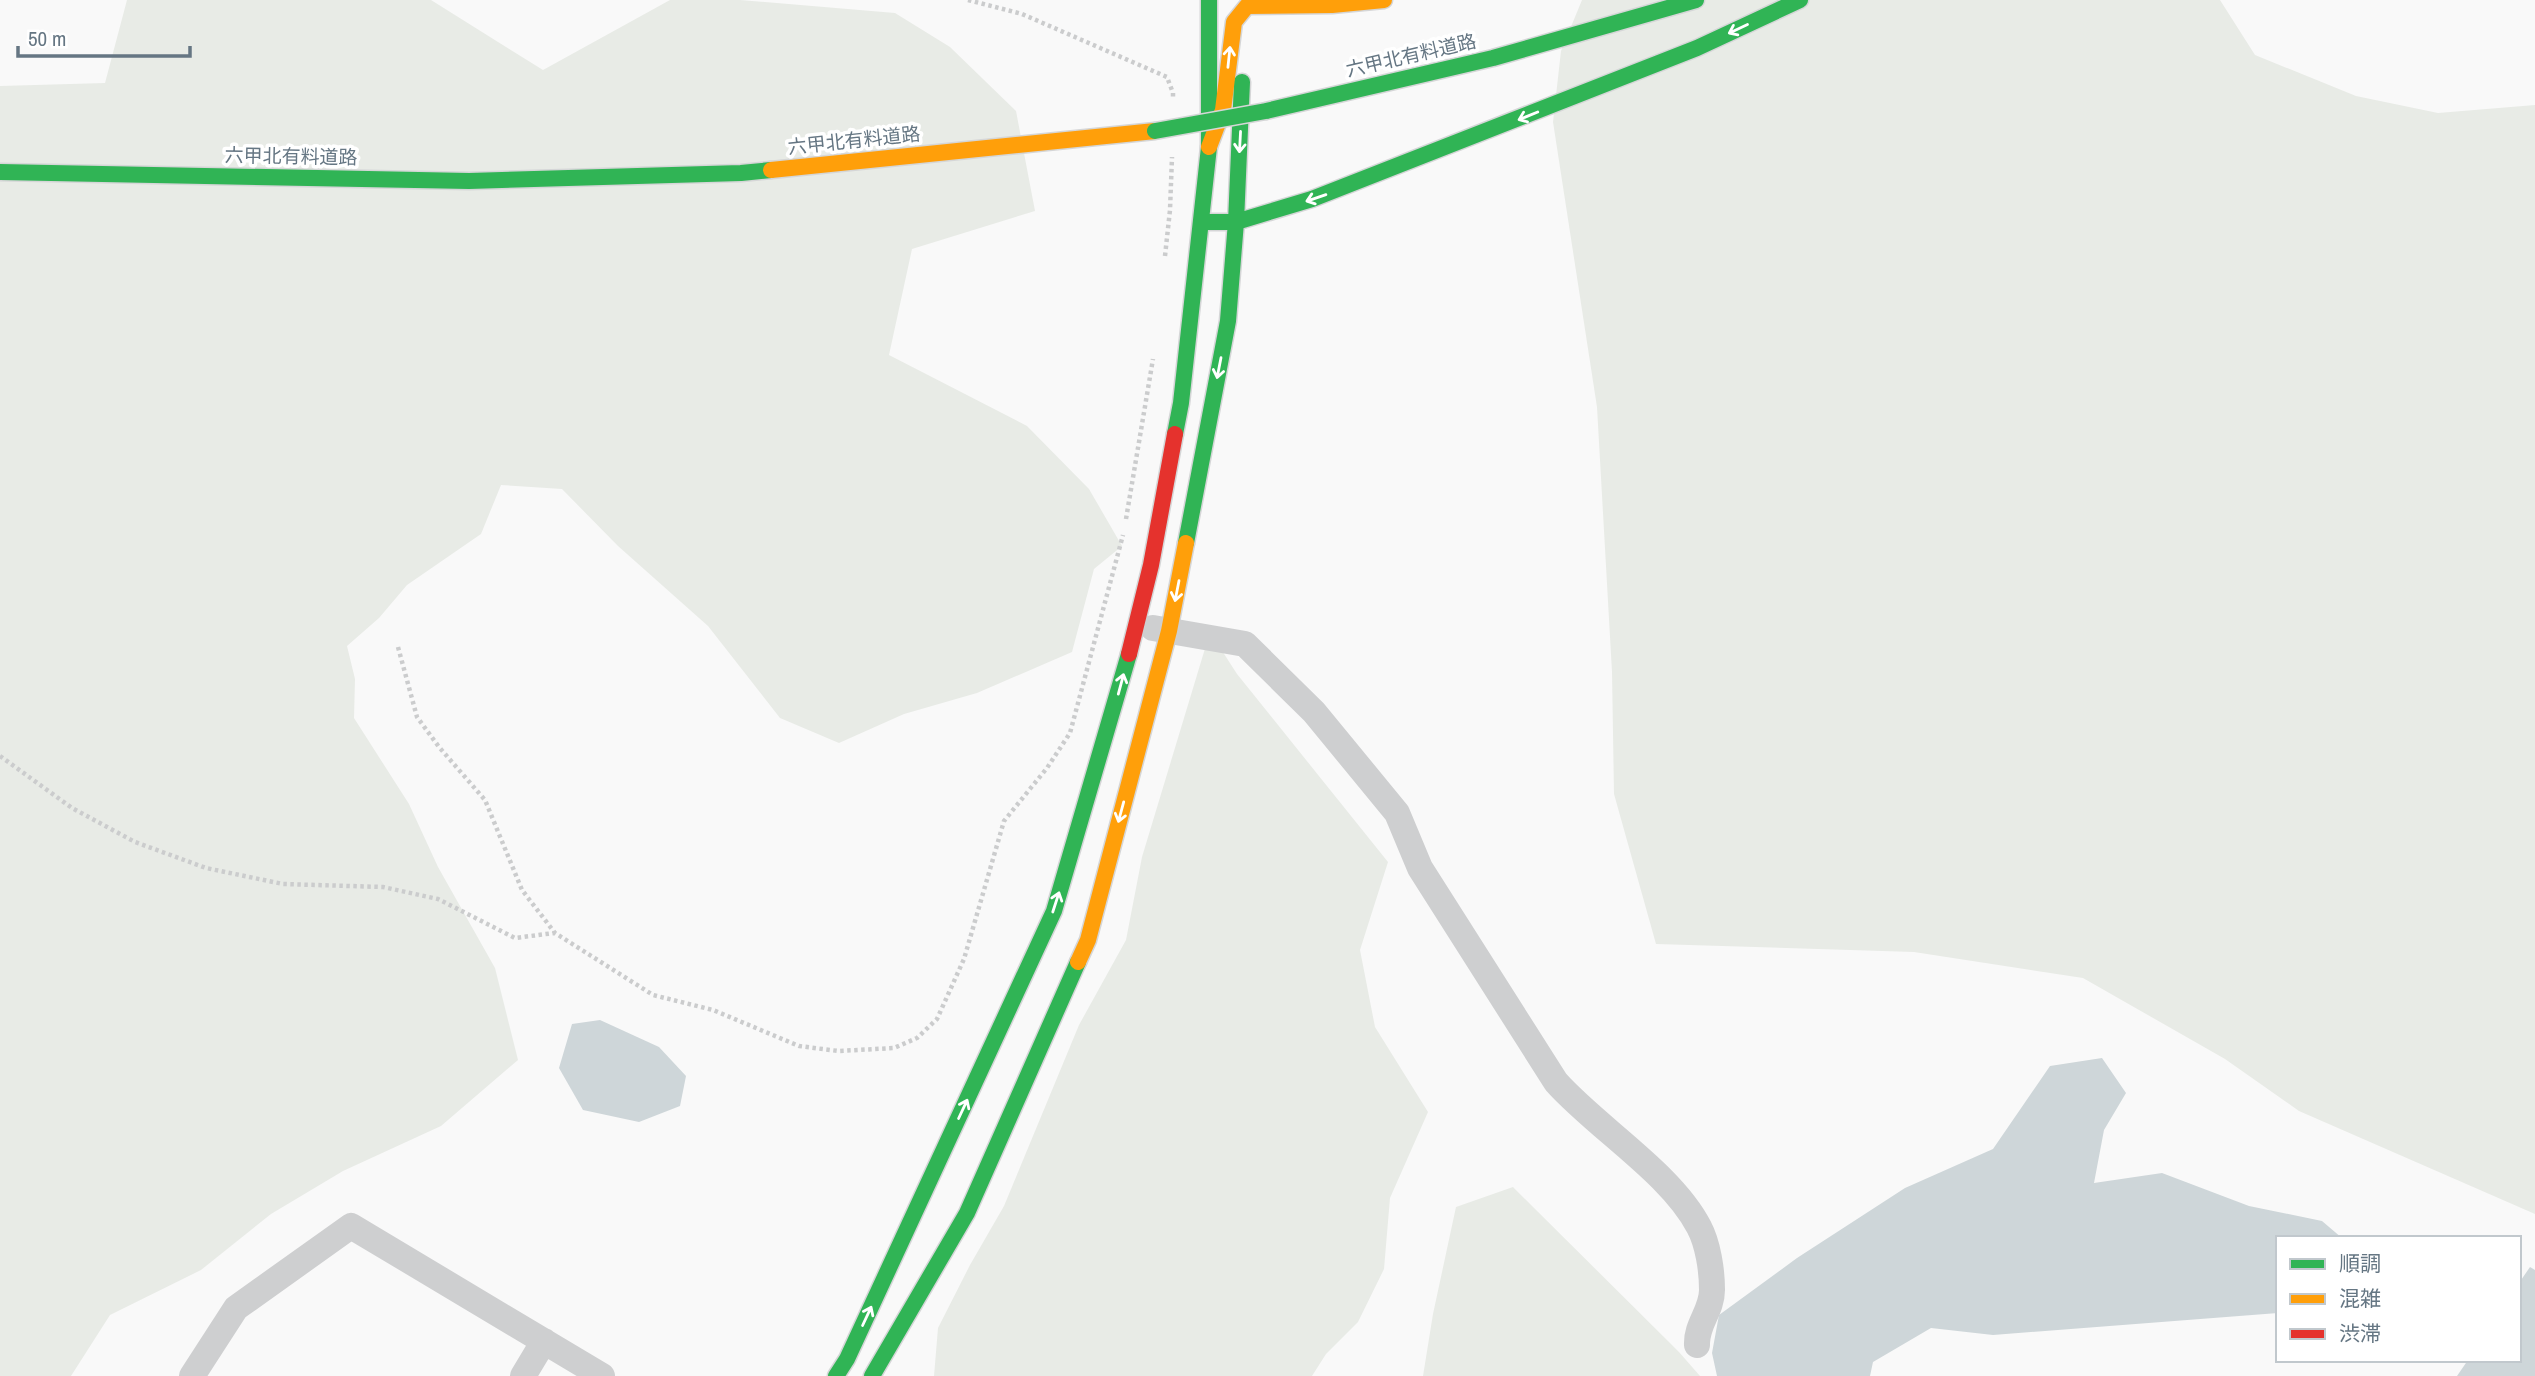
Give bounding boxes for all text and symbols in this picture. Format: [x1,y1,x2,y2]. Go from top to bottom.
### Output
scale bar [18,14,189,58]
one-way arrow [1728,23,1749,36]
text: 50 m [28,24,66,53]
street label: 六甲北有料道路 [1343,27,1479,83]
one-way arrow [1222,46,1235,69]
one-way arrow [1518,110,1539,123]
street label: 六甲北有料道路 [786,120,922,160]
one-way arrow [1233,130,1246,153]
street label: 六甲北有料道路 [224,142,358,170]
one-way arrow [1305,192,1327,205]
one-way arrow [1212,356,1226,379]
one-way arrow [1170,579,1183,602]
one-way arrow [1115,673,1128,696]
one-way arrow [1114,800,1127,823]
one-way arrow [1051,891,1064,913]
one-way arrow [956,1099,970,1120]
legend [2276,1236,2521,1362]
text: 順調 [2339,1249,2381,1278]
text: 混雑 [2339,1284,2381,1313]
one-way arrow [861,1306,875,1327]
text: 渋滞 [2339,1319,2381,1348]

